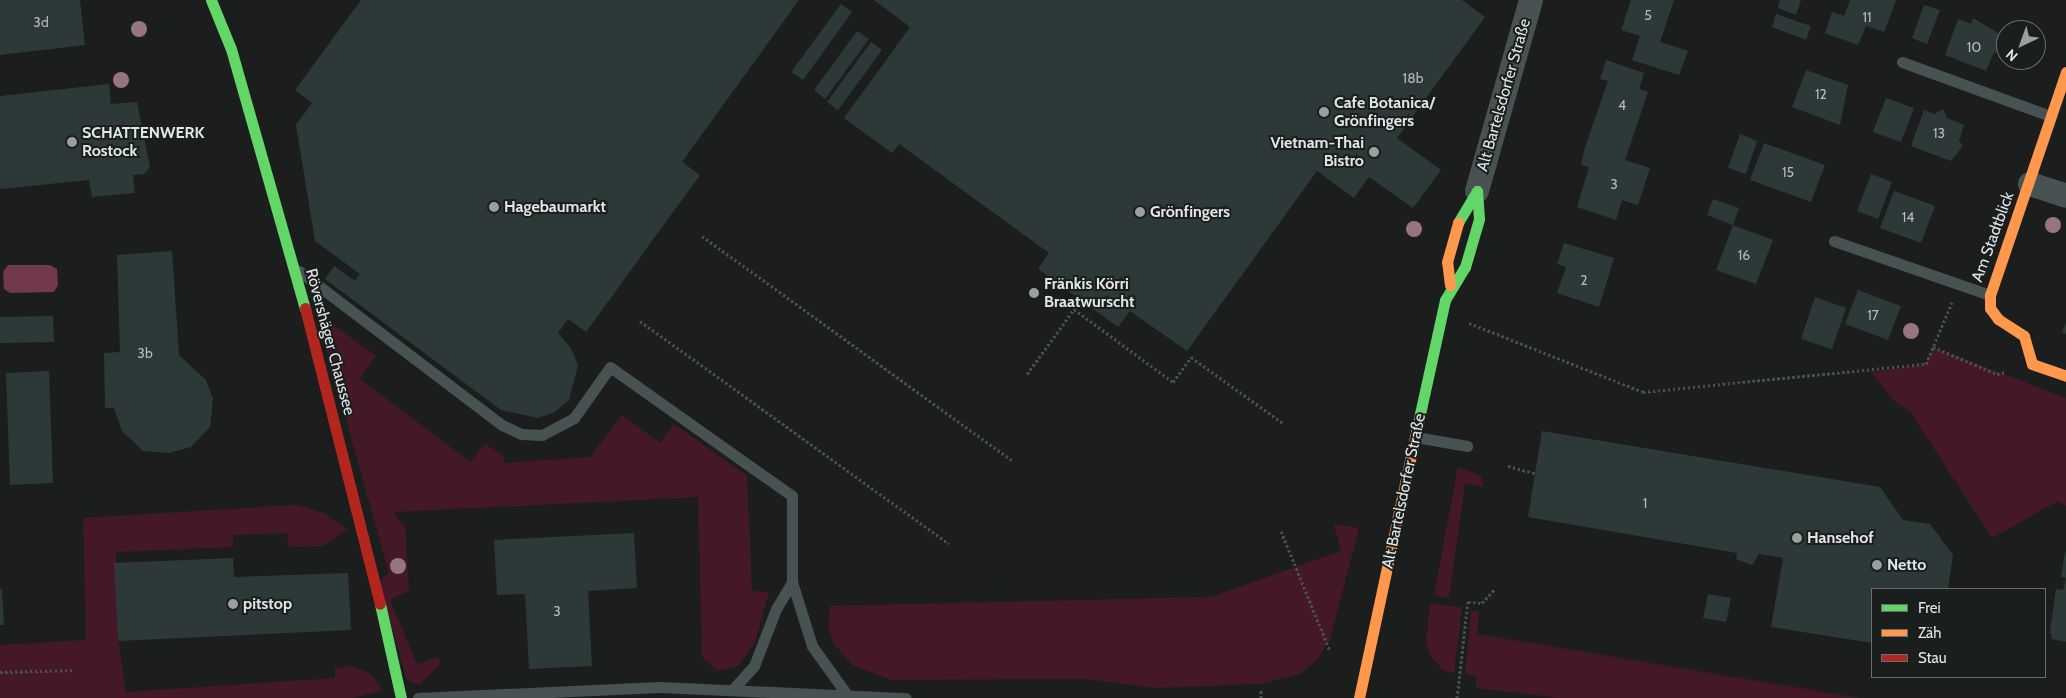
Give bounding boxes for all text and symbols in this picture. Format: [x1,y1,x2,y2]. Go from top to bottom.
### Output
house number: 5 [1644,7,1652,23]
house number: 11 [1862,9,1872,25]
house number: 3d [33,14,49,30]
street label: Alt Bartelsdorfer Straße [1473,16,1535,174]
north arrow [1996,20,2046,70]
house number: 10 [1967,39,1981,55]
text: N [2002,45,2021,65]
house number: 18b [1403,70,1423,86]
house number: 12 [1815,86,1827,102]
place label: Cafe Botanica/ Grönfingers [1334,93,1435,131]
house number: 4 [1618,97,1626,113]
marker: Cafe Botanica/ Grönfingers [1318,106,1330,118]
place label: SCHATTENWERK Rostock [82,123,205,161]
house number: 13 [1933,125,1945,141]
place label: Vietnam-Thai Bistro [1270,133,1364,171]
marker: SCHATTENWERK Rostock [66,136,78,148]
marker: Vietnam-Thai Bistro [1368,146,1380,158]
house number: 15 [1782,164,1794,180]
house number: 3 [1610,176,1618,192]
street label: Am Stadtblick [1968,189,2018,285]
place label: Hagebaumarkt [504,197,606,217]
marker: Hagebaumarkt [488,201,500,213]
place label: Grönfingers [1150,202,1230,222]
marker: Grönfingers [1134,206,1146,218]
house number: 14 [1902,209,1914,225]
house number: 16 [1738,247,1750,263]
street label: Rövershäger Chaussee [301,267,359,417]
house number: 2 [1580,272,1588,288]
place label: Fränkis Körri Braatwurscht [1044,274,1134,312]
marker: Fränkis Körri Braatwurscht [1028,287,1040,299]
house number: 17 [1867,307,1879,323]
house number: 3b [137,345,153,361]
street label: Alt Bartelsdorfer Straße [1378,412,1430,570]
house number: 1 [1643,495,1647,511]
place label: Hansehof [1807,528,1874,548]
marker: Hansehof [1791,532,1803,544]
place label: Netto [1887,555,1926,575]
marker: Netto [1871,559,1883,571]
legend [1871,588,2046,678]
place label: pitstop [243,594,292,614]
marker: pitstop [227,598,239,610]
text: Frei [1918,599,1941,617]
house number: 3 [553,603,561,619]
text: Zäh [1918,624,1941,642]
text: Stau [1918,649,1947,667]

